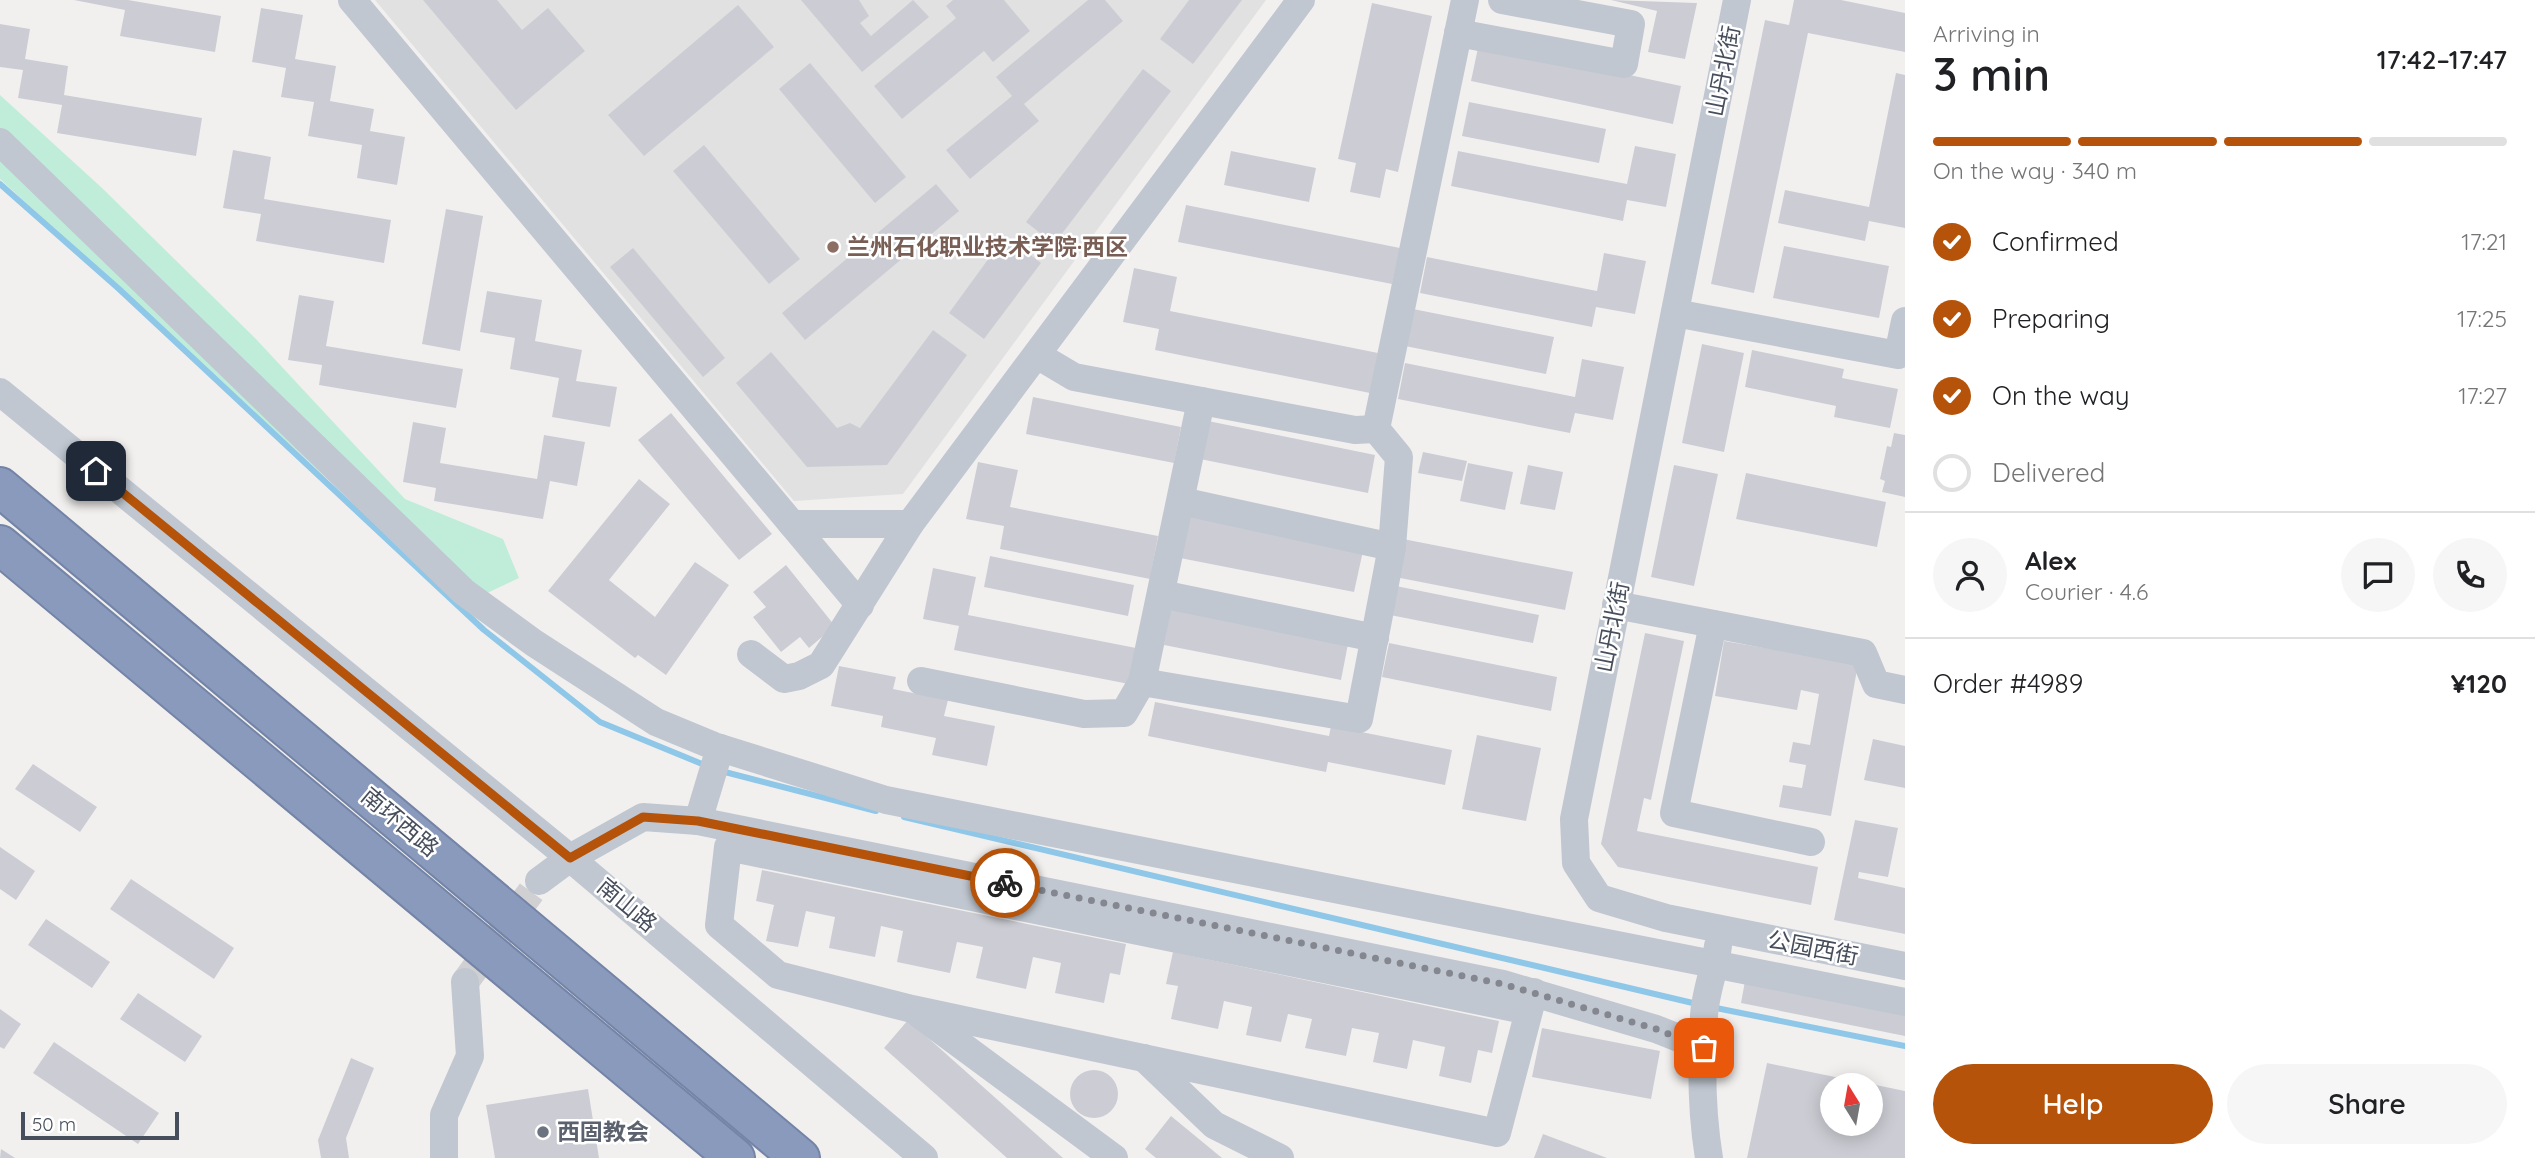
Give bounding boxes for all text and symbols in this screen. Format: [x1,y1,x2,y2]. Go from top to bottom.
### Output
text: Arriving in [1933,19,2040,48]
street label: 山丹北街 [1699,23,1746,119]
text: 17:42–17:47 [2377,43,2507,76]
text: 3 min [1933,45,2050,103]
text: On the way · 340 m [1933,156,2137,185]
icon: check [1933,223,1971,261]
text: Confirmed [1992,225,2119,258]
text: 17:21 [2461,227,2507,256]
place label: 兰州石化职业技术学院·西区 [847,232,1128,261]
marker: 兰州石化职业技术学院·西区 [825,239,841,255]
icon: check [1933,300,1971,338]
text: Preparing [1992,302,2110,335]
text: 17:25 [2457,304,2507,333]
icon: check [1933,377,1971,415]
text: On the way [1992,379,2130,412]
text: 17:27 [2458,381,2507,410]
pin [66,441,126,501]
icon: home [77,452,115,490]
text: Delivered [1992,456,2105,489]
button: person [1933,538,2007,612]
button: chat [2341,538,2415,612]
button: phone [2433,538,2507,612]
text: Alex [2025,544,2076,577]
text: Courier · 4.6 [2025,577,2148,606]
street label: 山丹北街 [1588,579,1635,675]
text: Order #4989 [1933,667,2083,700]
text: ¥120 [2451,667,2507,700]
street label: 南环西路 [356,781,445,862]
courier [970,848,1040,918]
icon: bike [986,864,1024,902]
street label: 南山路 [592,871,663,938]
street label: 公园西街 [1765,924,1861,971]
pin [1674,1018,1734,1078]
icon: bag [1685,1029,1723,1067]
button: Help [1933,1064,2213,1144]
button: Share [2227,1064,2507,1144]
north arrow [1820,1073,1883,1136]
map controls [1820,1073,1883,1136]
scale bar [21,1109,178,1141]
text: 50 m [32,1112,76,1136]
place label: 西固教会 [557,1117,649,1146]
marker: 西固教会 [535,1124,551,1140]

